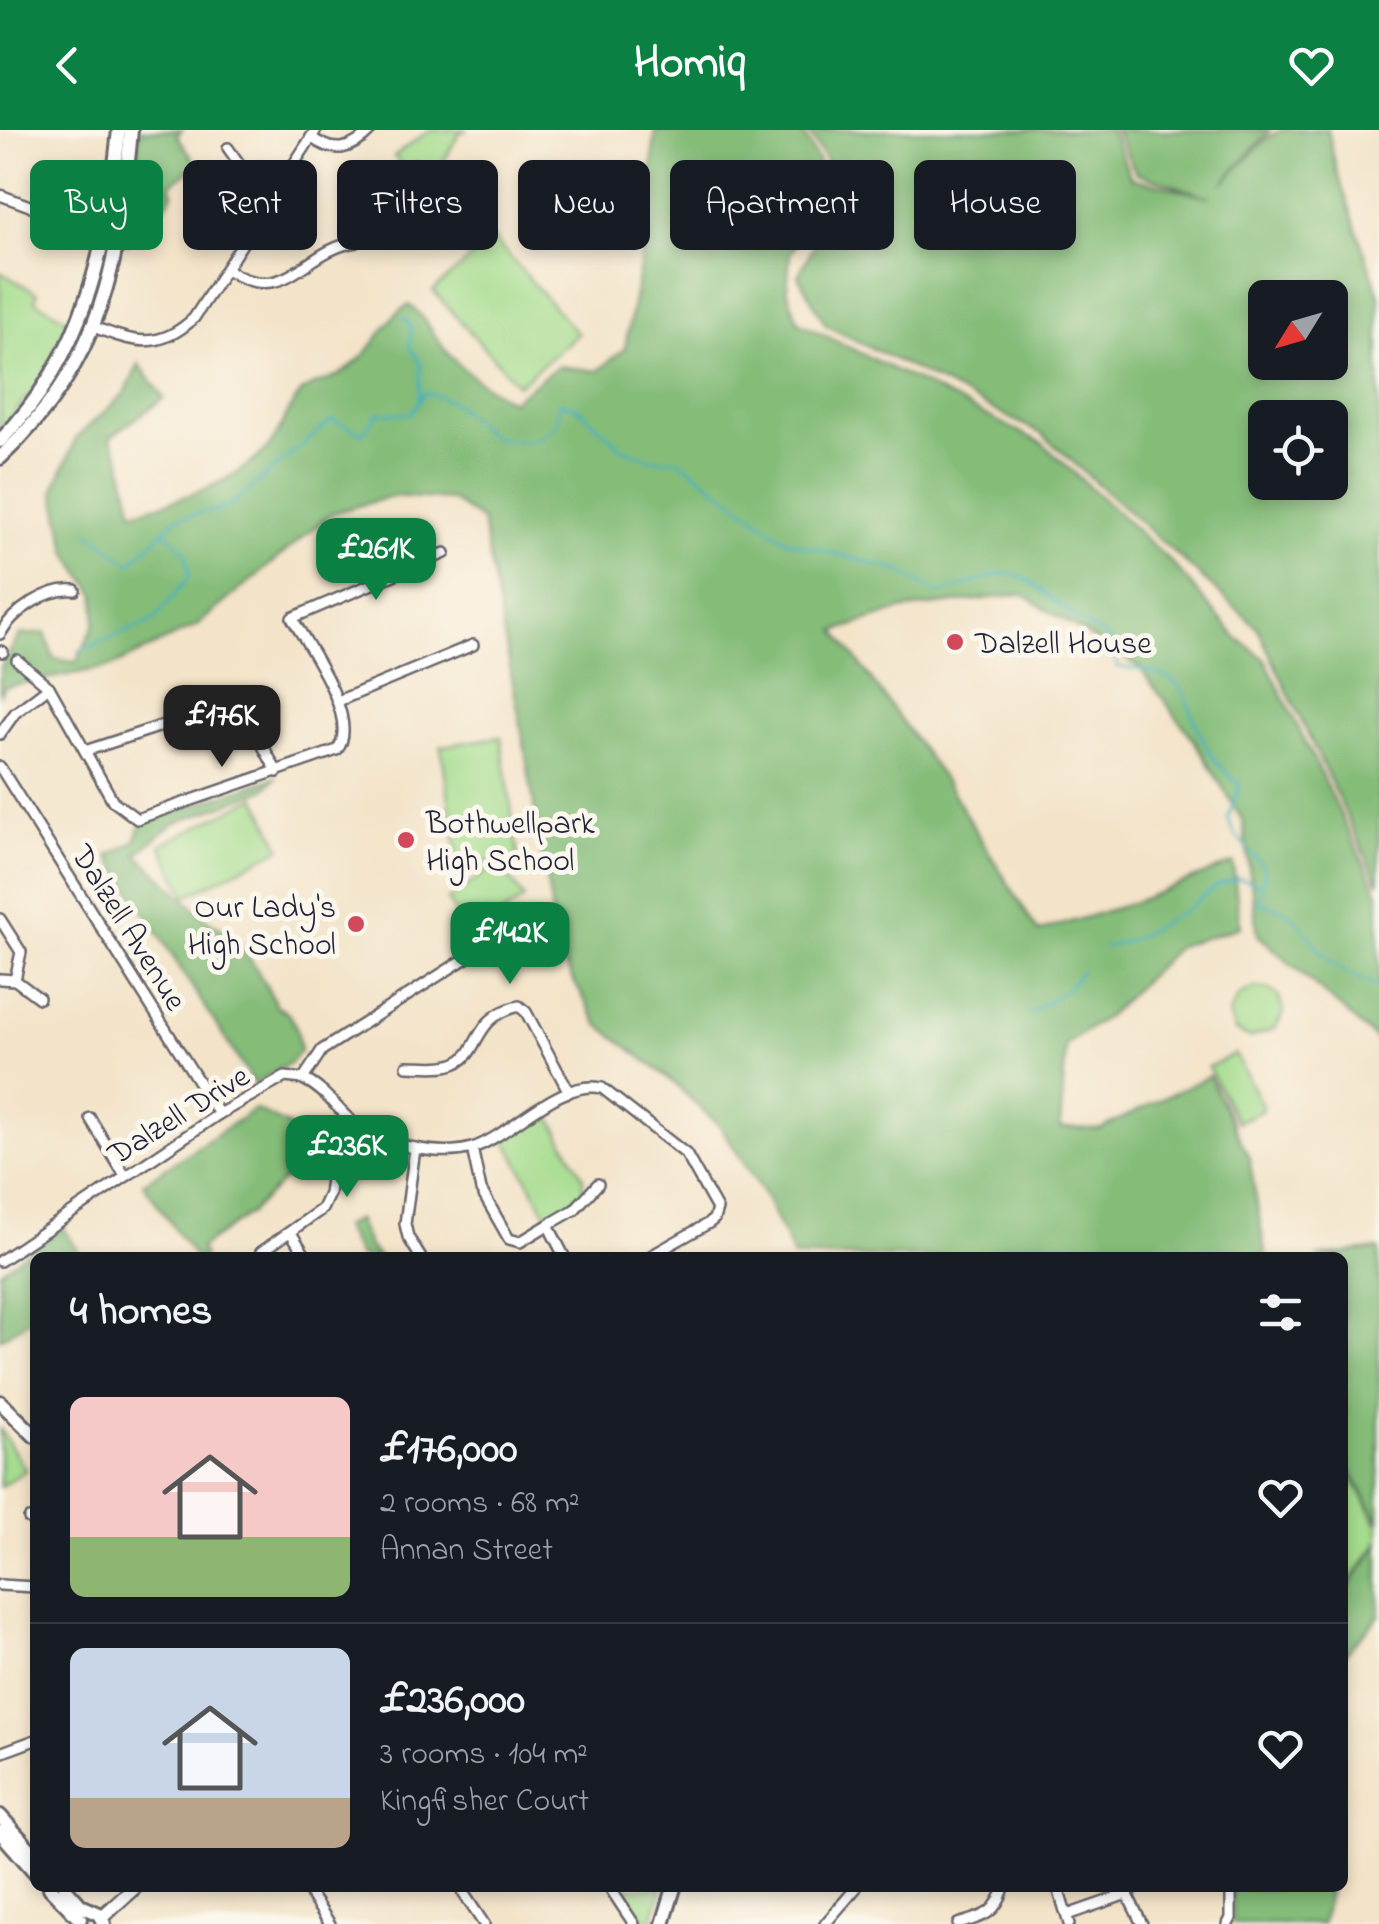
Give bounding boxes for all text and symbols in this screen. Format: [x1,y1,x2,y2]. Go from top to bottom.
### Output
text: Homiq [634,32,745,98]
icon: back [40,38,95,93]
icon: heart [1284,38,1339,93]
chip: Buy [30,160,163,250]
chip: Rent [183,160,317,250]
chip: Filters [337,160,498,250]
chip: New [518,160,650,250]
chip: Apartment [670,160,894,250]
chip: House [914,160,1076,250]
north arrow [1248,280,1348,380]
map controls [1248,280,1348,500]
button: locate [1248,400,1348,500]
pin: £261K [306,518,446,603]
text: £261K [338,527,414,574]
place label: Dalzell House [974,622,1152,669]
marker: Dalzell House [944,631,966,653]
pin: £176K [152,685,292,770]
text: £176K [185,694,259,741]
place label: Bothwellpark High School [425,802,596,886]
marker: Bothwellpark High School [395,829,417,851]
street label: Dalzell Avenue [57,836,197,1022]
place label: Our Lady's High School [188,886,336,970]
pin: £142K [440,902,580,987]
text: £142K [473,911,547,958]
marker: Our Lady's High School [345,913,367,935]
street label: Dalzell Drive [99,1054,260,1180]
pin: £236K [277,1115,417,1200]
text: £236K [308,1124,386,1171]
text: 4 homes [70,1282,212,1343]
icon: filters [1253,1285,1308,1340]
text: £176,000 [380,1420,517,1481]
icon: home [150,1437,270,1557]
icon: heart [1253,1470,1308,1525]
text: 2 rooms · 68 m² [380,1481,579,1528]
text: Annan Street [380,1528,553,1575]
text: £236,000 [380,1671,525,1732]
icon: home [150,1688,270,1808]
icon: heart [1253,1721,1308,1776]
text: 3 rooms · 104 m² [380,1732,588,1779]
text: Kingfisher Court [380,1779,589,1826]

